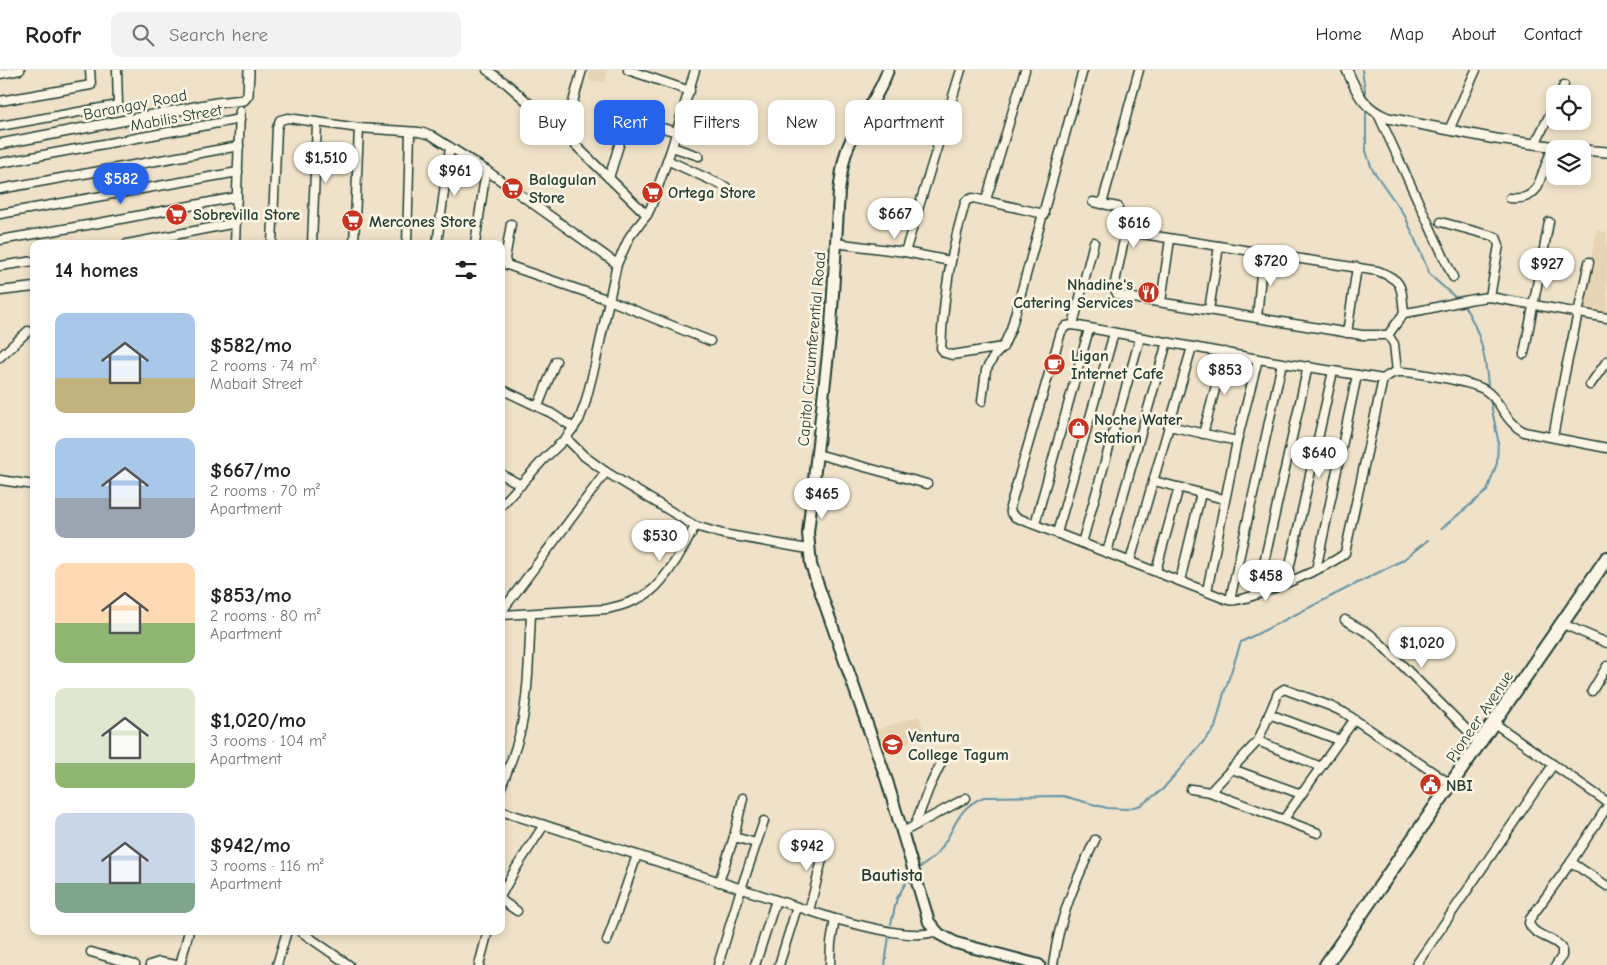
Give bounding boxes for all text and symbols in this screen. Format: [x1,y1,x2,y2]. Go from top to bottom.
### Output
search box [111,12,461,57]
text: Roofr [25,21,81,49]
icon: search [129,21,157,49]
text: Search here [169,24,268,46]
text: Home [1315,24,1362,45]
text: Map [1390,24,1424,45]
text: About [1452,24,1496,45]
text: Contact [1524,24,1582,45]
map controls [1546,85,1591,185]
button: locate [1546,85,1591,130]
street label: Barangay Road [82,86,188,124]
chip: Buy [520,100,584,145]
chip: Rent [594,100,665,145]
chip: Filters [675,100,758,145]
chip: New [768,100,835,145]
chip: Apartment [845,100,962,145]
street label: Mabilis Street [129,101,224,135]
button: layers [1546,140,1591,185]
pin: $1,510 [285,142,367,184]
text: $1,510 [305,149,347,167]
pin: $961 [425,154,485,197]
pin: $582 [91,162,151,205]
text: $961 [439,162,471,180]
text: $582 [104,170,138,188]
place label: Balagulan Store [529,171,596,207]
supermarket icon: Balagulan Store [501,176,525,200]
supermarket icon: Ortega Store [640,180,664,204]
place label: Ortega Store [668,184,756,202]
pin: $667 [865,198,925,240]
supermarket icon: Sobrevilla Store [165,202,189,226]
text: $667 [878,205,912,223]
place label: Sobrevilla Store [193,206,300,224]
pin: $616 [1104,206,1164,249]
supermarket icon: Mercones Store [341,209,365,233]
place label: Mercones Store [369,213,476,231]
text: $616 [1118,214,1150,232]
pin: $720 [1241,244,1301,287]
pin: $927 [1517,248,1577,290]
street label: Capitol Circumferential Road [795,251,829,447]
text: $720 [1254,252,1288,270]
text: $927 [1530,255,1564,273]
icon: filters [452,256,480,284]
text: 14 homes [55,258,138,282]
place label: Nhadine's Catering Services [1013,276,1133,312]
restaurant icon: Nhadine's Catering Services [1137,281,1161,305]
icon: home [95,333,155,393]
text: $582/mo [210,333,292,357]
place label: Ligan Internet Cafe [1071,347,1163,383]
cafe icon: Ligan Internet Cafe [1043,352,1067,376]
pin: $853 [1195,354,1255,396]
text: 2 rooms · 74 m² [210,357,317,375]
text: $853 [1208,361,1242,379]
text: Mabait Street [210,375,302,393]
place label: Noche Water Station [1094,411,1183,447]
shop icon: Noche Water Station [1066,416,1090,440]
pin: $640 [1289,436,1349,479]
text: $640 [1302,444,1336,462]
icon: home [95,458,155,518]
text: $667/mo [210,458,291,482]
pin: $465 [792,478,852,520]
text: 2 rooms · 70 m² [210,482,320,500]
text: $465 [805,485,839,503]
text: Apartment [210,500,282,518]
pin: $530 [630,520,690,562]
text: $530 [642,527,678,545]
pin: $458 [1236,560,1296,602]
text: $458 [1249,567,1283,585]
icon: home [95,583,155,643]
text: $853/mo [210,583,292,607]
text: 2 rooms · 80 m² [210,607,321,625]
text: Apartment [210,625,282,643]
pin: $1,020 [1381,626,1463,669]
text: $1,020 [1399,634,1445,652]
street label: Pioneer Avenue [1443,667,1517,766]
icon: home [95,708,155,768]
text: $1,020/mo [210,708,306,732]
place label: Ventura College Tagum [908,728,1009,764]
text: 3 rooms · 104 m² [210,732,326,750]
school or university icon: Ventura College Tagum [880,733,904,757]
text: Apartment [210,750,282,768]
public building icon: NBI [1418,773,1442,797]
place label: NBI [1446,777,1473,795]
pin: $942 [777,830,837,872]
icon: home [95,833,155,893]
text: $942/mo [210,833,291,857]
text: $942 [790,837,824,855]
text: 3 rooms · 116 m² [210,857,324,875]
district label: Bautista [861,865,923,886]
text: Apartment [210,875,282,893]

